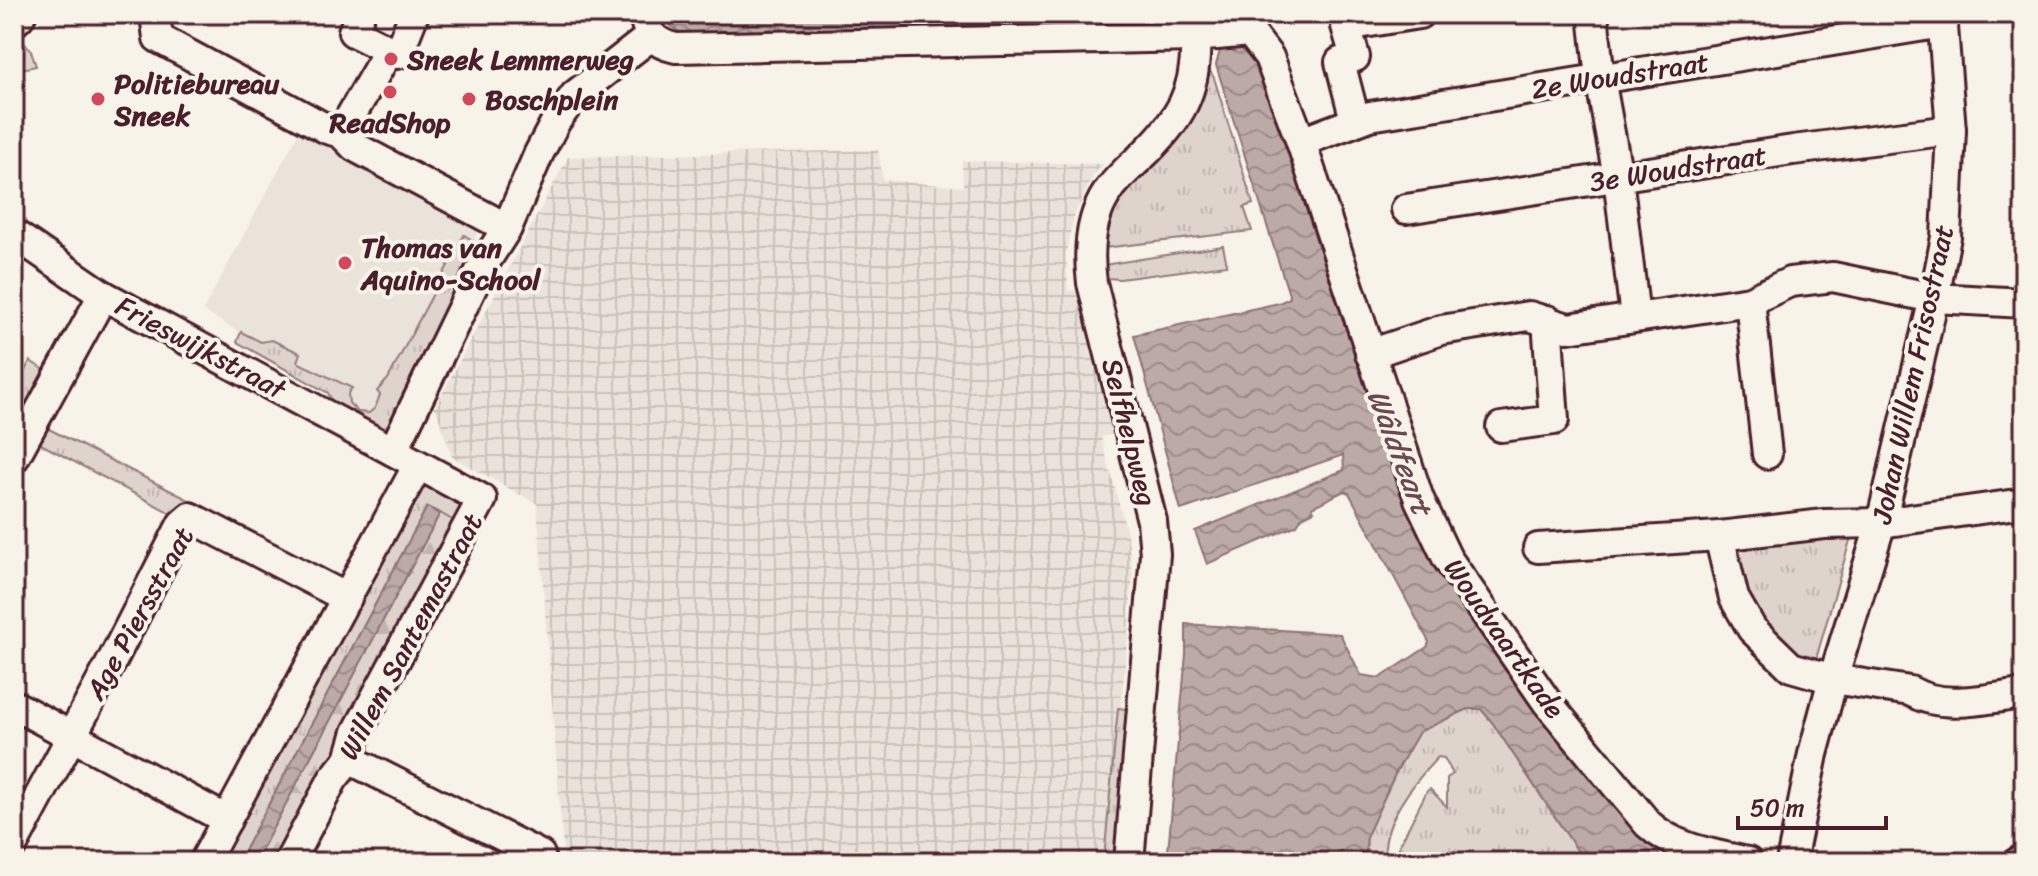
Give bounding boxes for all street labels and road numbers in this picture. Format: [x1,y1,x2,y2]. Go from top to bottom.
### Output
street label: 2e Woudstraat [1528,37,1713,114]
street label: 3e Woudstraat [1586,130,1770,207]
street label: Johan Willem Frisostraat [1857,220,1968,529]
street label: Frieswijkstraat [107,282,296,414]
street label: Selfhelpweg [1087,353,1172,511]
street label: Willem Santemastraat [324,504,496,769]
street label: Age Piersstraat [71,517,207,710]
street label: Woudvaartkade [1431,547,1578,729]

